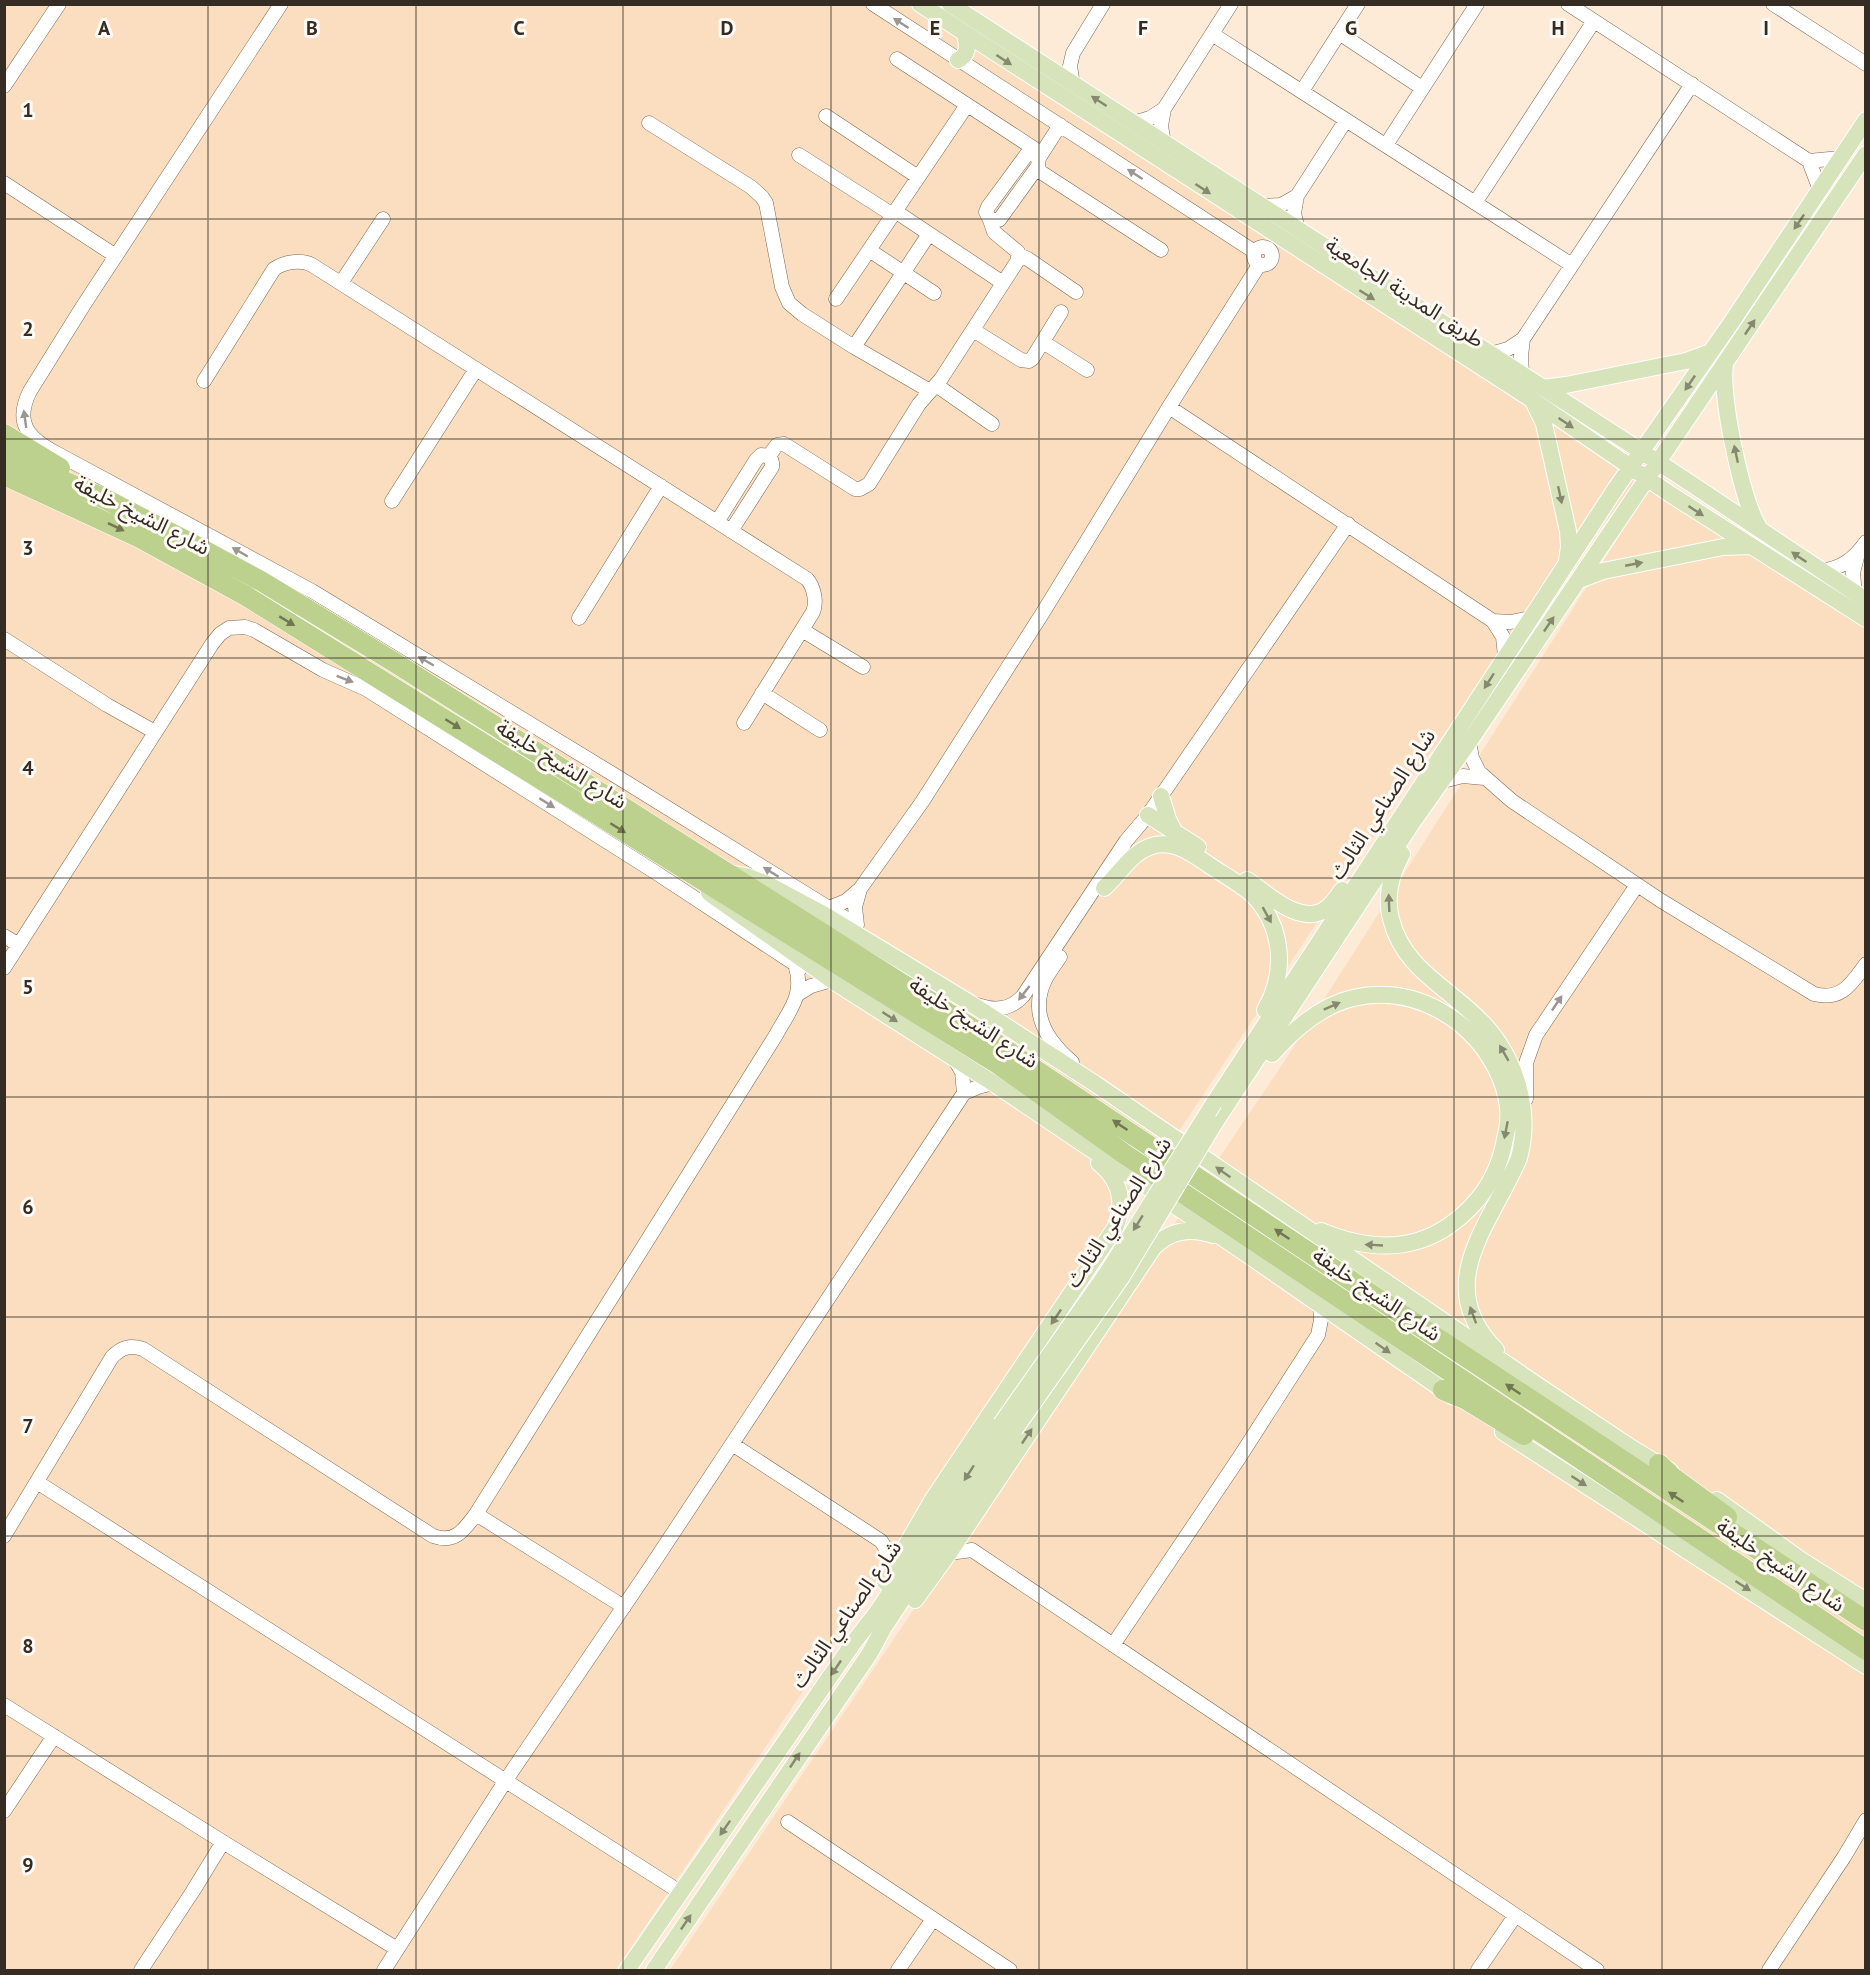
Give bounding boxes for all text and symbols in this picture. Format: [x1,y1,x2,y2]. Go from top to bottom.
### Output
text: A [98,15,111,41]
text: B [306,15,318,41]
text: C [513,15,525,41]
text: D [721,15,734,41]
text: E [930,15,940,41]
text: F [1138,15,1148,41]
text: G [1345,15,1357,41]
text: H [1551,15,1565,41]
text: I [1763,15,1769,41]
one-way arrow [893,18,909,29]
one-way arrow [996,54,1012,65]
one-way arrow [1091,96,1107,107]
text: 1 [22,97,34,123]
one-way arrow [1127,169,1143,180]
one-way arrow [1195,183,1211,194]
one-way arrow [1793,213,1805,229]
street label: طريق المدينة الجامعية [1321,231,1489,353]
one-way arrow [1359,289,1375,300]
text: 2 [22,316,34,342]
one-way arrow [1744,319,1755,335]
one-way arrow [1684,375,1696,391]
one-way arrow [21,409,30,428]
one-way arrow [1558,417,1574,428]
one-way arrow [1731,445,1741,464]
street label: شارع الشيخ خليفة [69,469,215,563]
one-way arrow [1555,486,1565,504]
one-way arrow [1688,505,1704,516]
one-way arrow [108,522,125,532]
text: 3 [22,535,34,561]
one-way arrow [231,547,248,557]
one-way arrow [1791,552,1807,563]
one-way arrow [1625,559,1644,568]
one-way arrow [279,616,296,626]
one-way arrow [1543,616,1554,632]
one-way arrow [417,656,434,666]
one-way arrow [1484,673,1495,689]
one-way arrow [337,674,355,684]
street label: شارع الشيخ خليفة [491,713,632,817]
one-way arrow [444,719,461,730]
street label: شارع الصناعي الثالث [1323,723,1443,886]
text: 4 [22,755,34,781]
one-way arrow [539,797,555,808]
one-way arrow [610,822,626,833]
one-way arrow [763,867,779,878]
one-way arrow [1385,893,1394,912]
one-way arrow [1262,907,1272,924]
street label: شارع الشيخ خليفة [903,970,1044,1076]
text: 5 [22,974,34,1000]
one-way arrow [1018,985,1030,1001]
one-way arrow [1551,995,1562,1011]
one-way arrow [1323,1001,1341,1010]
one-way arrow [882,1011,898,1022]
one-way arrow [1499,1044,1509,1061]
one-way arrow [1112,1120,1128,1131]
one-way arrow [1501,1120,1511,1139]
street label: شارع الصناعي الثالث [1059,1131,1179,1294]
one-way arrow [1216,1166,1232,1178]
text: 6 [22,1194,34,1220]
one-way arrow [1132,1215,1144,1231]
one-way arrow [1274,1228,1290,1240]
street label: شارع الشيخ خليفة [1307,1241,1446,1349]
one-way arrow [1364,1241,1383,1250]
one-way arrow [1468,1306,1478,1324]
one-way arrow [1050,1309,1061,1325]
one-way arrow [1375,1342,1391,1354]
one-way arrow [1505,1384,1522,1395]
text: 7 [22,1413,34,1439]
one-way arrow [1021,1428,1032,1444]
one-way arrow [964,1464,975,1481]
one-way arrow [1571,1475,1587,1486]
one-way arrow [1668,1492,1684,1503]
street label: شارع الشيخ خليفة [1711,1512,1850,1620]
street label: شارع الصناعي الثالث [785,1535,910,1695]
one-way arrow [1735,1580,1751,1592]
text: 8 [22,1633,34,1659]
one-way arrow [831,1660,842,1676]
one-way arrow [789,1753,801,1769]
one-way arrow [719,1820,731,1836]
text: 9 [22,1852,34,1878]
one-way arrow [680,1914,691,1930]

